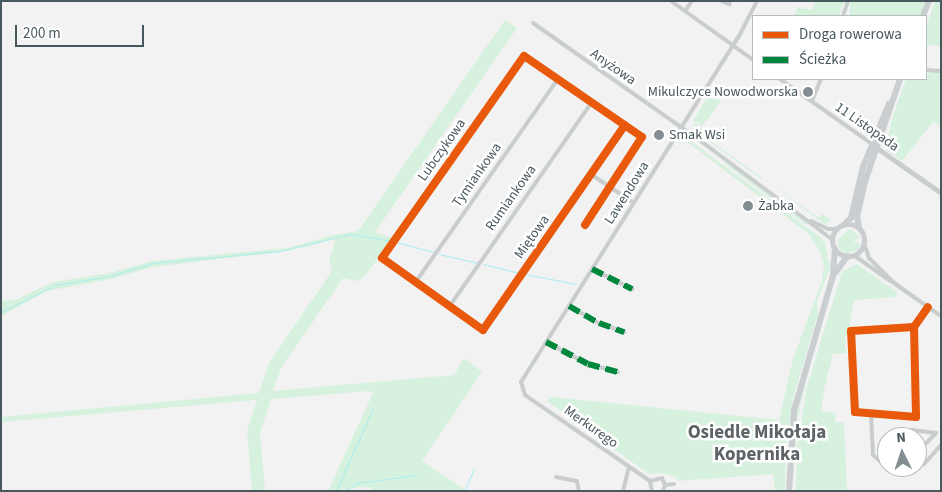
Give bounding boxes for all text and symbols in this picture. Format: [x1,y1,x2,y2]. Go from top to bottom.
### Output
scale bar [18,15,146,47]
legend [752,15,927,80]
text: 200 m [23,23,61,44]
text: Droga rowerowa [799,24,902,45]
street label: Anyżowa [587,45,639,89]
text: Ścieżka [799,49,846,70]
place label: Mikulczyce Nowodworska [648,84,798,100]
marker: Mikulczyce Nowodworska [802,86,814,98]
street label: 11 Listopada [832,99,902,155]
street label: Lubczykowa [414,116,470,184]
place label: Smak Wsi [669,127,725,143]
marker: Smak Wsi [653,129,665,141]
street label: Tymiankowa [449,140,505,210]
street label: Lawendowa [601,159,653,227]
street label: Rumiankowa [482,162,540,234]
place label: Żabka [758,198,794,214]
marker: Żabka [742,200,754,212]
street label: Miętowa [511,212,553,262]
street label: Merkurego [561,402,621,452]
district label: Osiedle Mikołaja Kopernika [688,422,826,466]
north arrow [877,427,927,477]
text: N [896,428,906,448]

